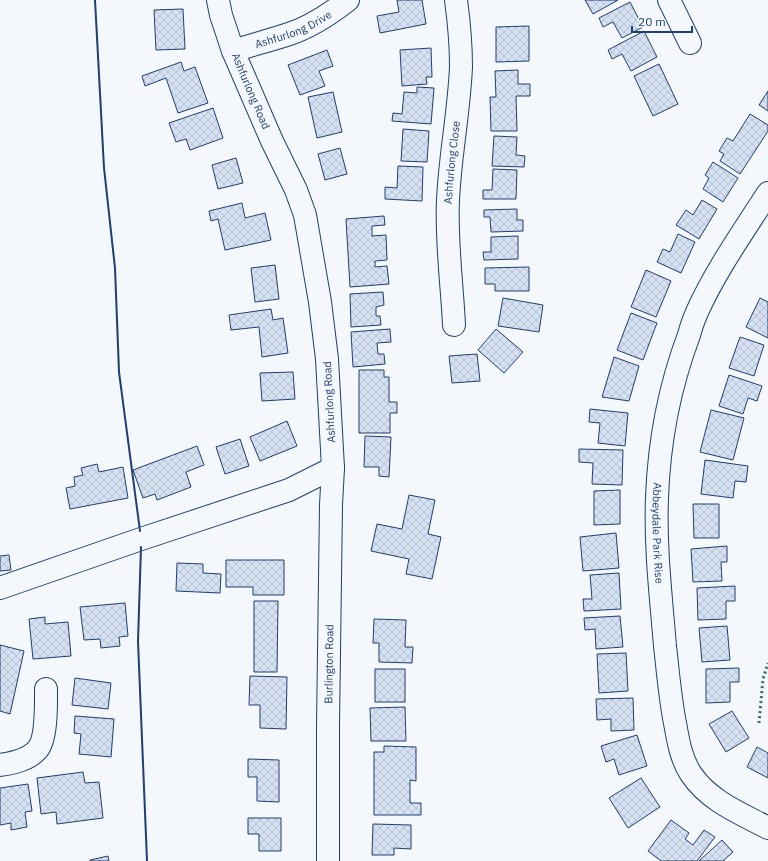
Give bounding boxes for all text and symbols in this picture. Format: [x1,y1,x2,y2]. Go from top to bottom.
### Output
street label: Ashfurlong Drive [253,7,334,51]
scale bar [632,8,692,34]
text: 20 m [638,14,666,29]
street label: Ashfurlong Road [229,51,273,131]
street label: Ashfurlong Close [441,120,463,204]
street label: Ashfurlong Road [320,361,338,443]
street label: Abbeydale Park Rise [650,482,667,584]
street label: Burlington Road [321,624,336,704]

